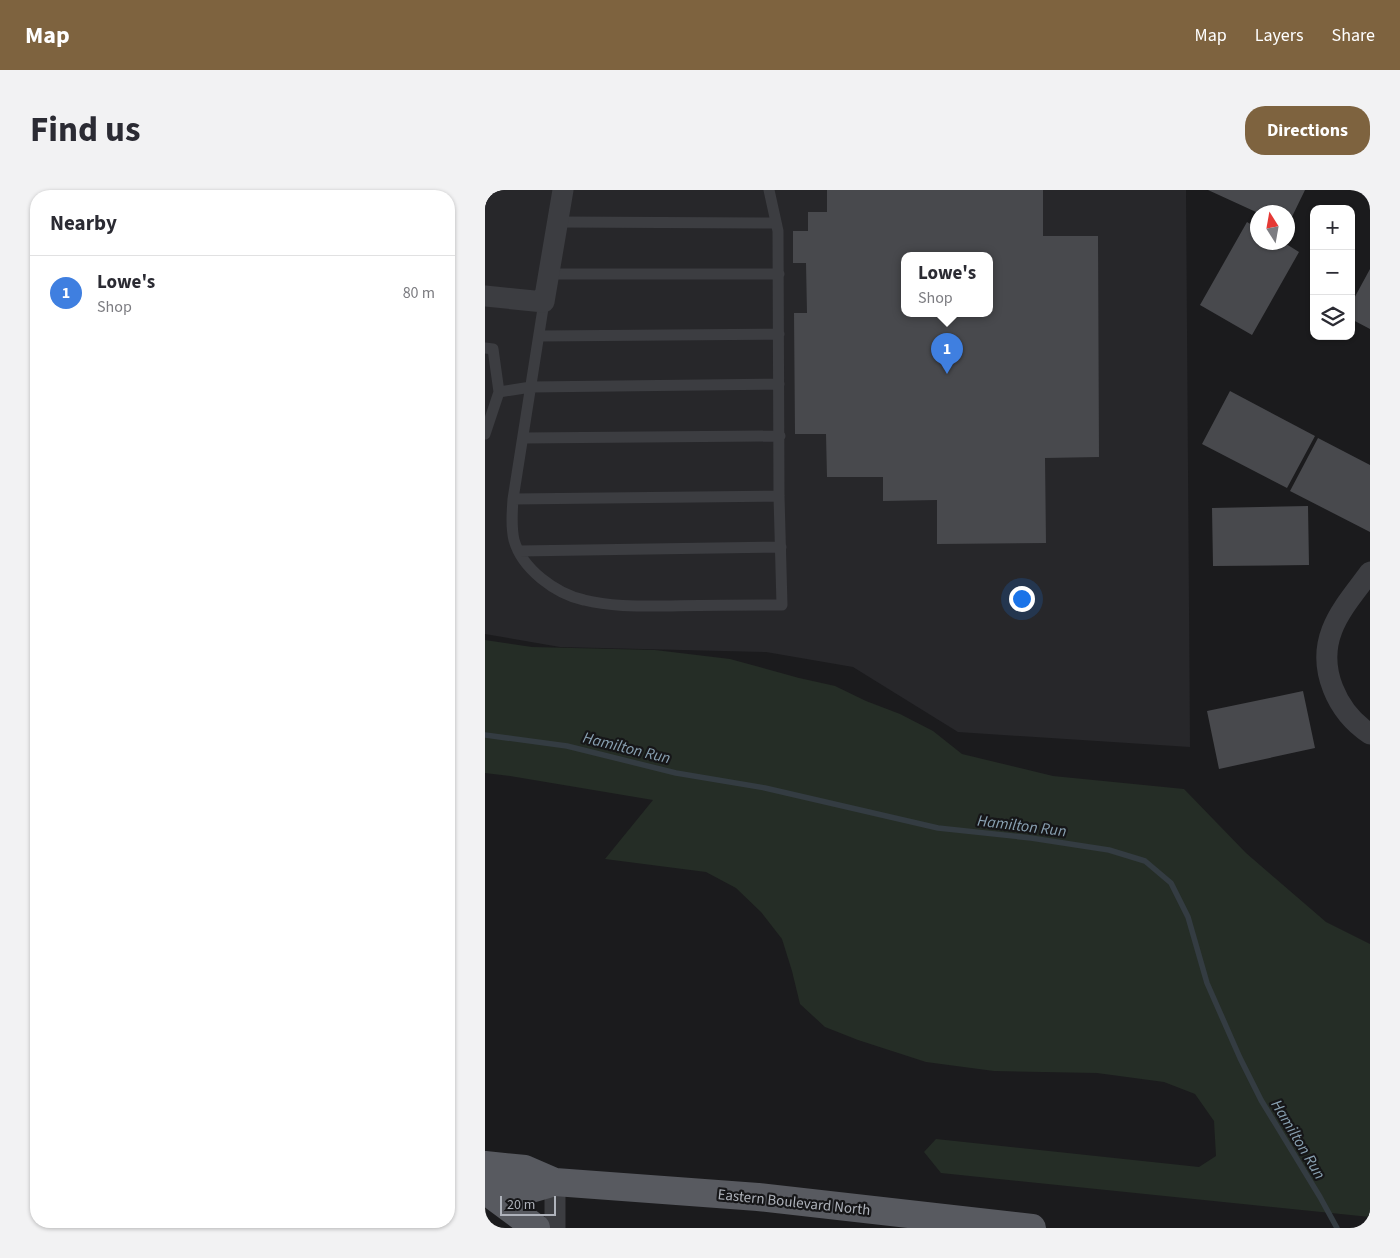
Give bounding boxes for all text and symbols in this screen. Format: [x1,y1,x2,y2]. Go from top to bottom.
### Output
text: Map [25,18,70,53]
text: Map [1195,23,1227,48]
text: Layers [1255,23,1304,48]
text: Share [1332,23,1375,48]
text: Find us [30,105,140,155]
button: Directions [1245,106,1370,155]
north arrow [1250,205,1295,250]
map controls [1310,205,1355,340]
button: + [1310,205,1355,250]
text: Nearby [50,208,117,238]
button: − [1310,250,1355,295]
popup [901,252,993,317]
text: Lowe's [918,260,976,287]
text: Lowe's [97,269,155,296]
text: 1 [62,282,70,304]
text: 80 m [403,282,435,304]
text: Shop [918,287,953,309]
button: layers [1310,295,1355,340]
text: Shop [97,296,132,318]
pin: 1 [931,333,963,374]
your location [1009,586,1035,612]
water label: Hamilton Run [581,726,673,769]
water label: Hamilton Run [976,810,1068,842]
water label: Hamilton Run [1266,1095,1331,1184]
street label: Eastern Boulevard North [716,1184,871,1221]
scale bar [500,1193,556,1216]
text: 20 m [507,1195,535,1215]

